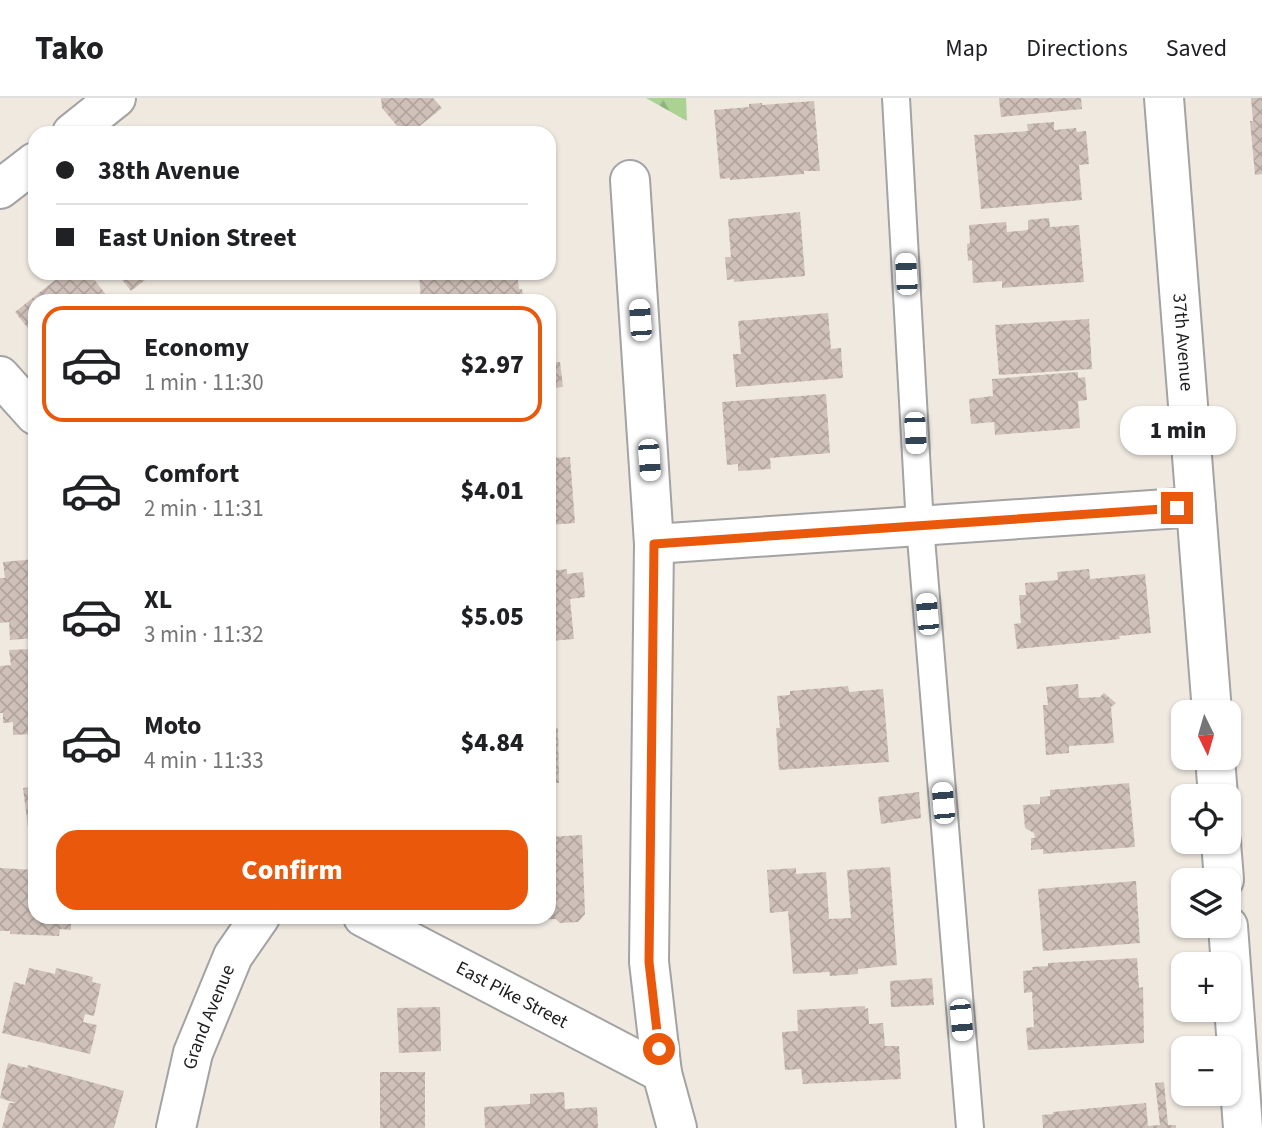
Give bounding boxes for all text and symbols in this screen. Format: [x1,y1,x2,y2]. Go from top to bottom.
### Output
text: Tako [35,25,104,72]
text: Map [945,31,988,66]
text: Directions [1026,31,1128,66]
text: Saved [1166,31,1227,66]
text: 38th Avenue [98,152,240,189]
text: East Union Street [98,219,296,256]
car [895,252,918,296]
street label: 37th Avenue [1166,292,1200,392]
car [629,298,652,342]
text: Economy [144,329,249,366]
icon: car [60,333,123,396]
text: $2.97 [460,346,524,383]
text: 1 min · 11:30 [144,366,264,399]
callout: 1 min [1119,406,1235,456]
car [904,411,927,455]
text: 1 min [1150,414,1206,447]
car [638,438,661,482]
text: Comfort [144,455,239,492]
icon: car [60,459,123,522]
text: $4.01 [460,472,524,509]
text: 2 min · 11:31 [144,492,264,525]
route end [1161,492,1193,524]
text: XL [144,581,172,618]
icon: car [60,585,123,648]
car [915,592,940,636]
text: $5.05 [460,598,524,635]
text: 3 min · 11:32 [144,618,264,651]
north arrow [1171,700,1241,770]
map controls [1171,700,1241,1106]
text: Moto [144,707,201,744]
icon: car [60,711,123,774]
text: $4.84 [460,724,524,761]
text: 4 min · 11:33 [144,744,264,777]
car [931,781,956,825]
button: locate [1171,784,1241,854]
button: Confirm [56,830,528,910]
button: layers [1171,868,1241,938]
button: + [1171,952,1241,1022]
street label: East Pike Street [451,954,573,1035]
street label: Grand Avenue [176,960,242,1072]
car [949,998,974,1042]
route start [643,1033,675,1065]
button: − [1171,1036,1241,1106]

